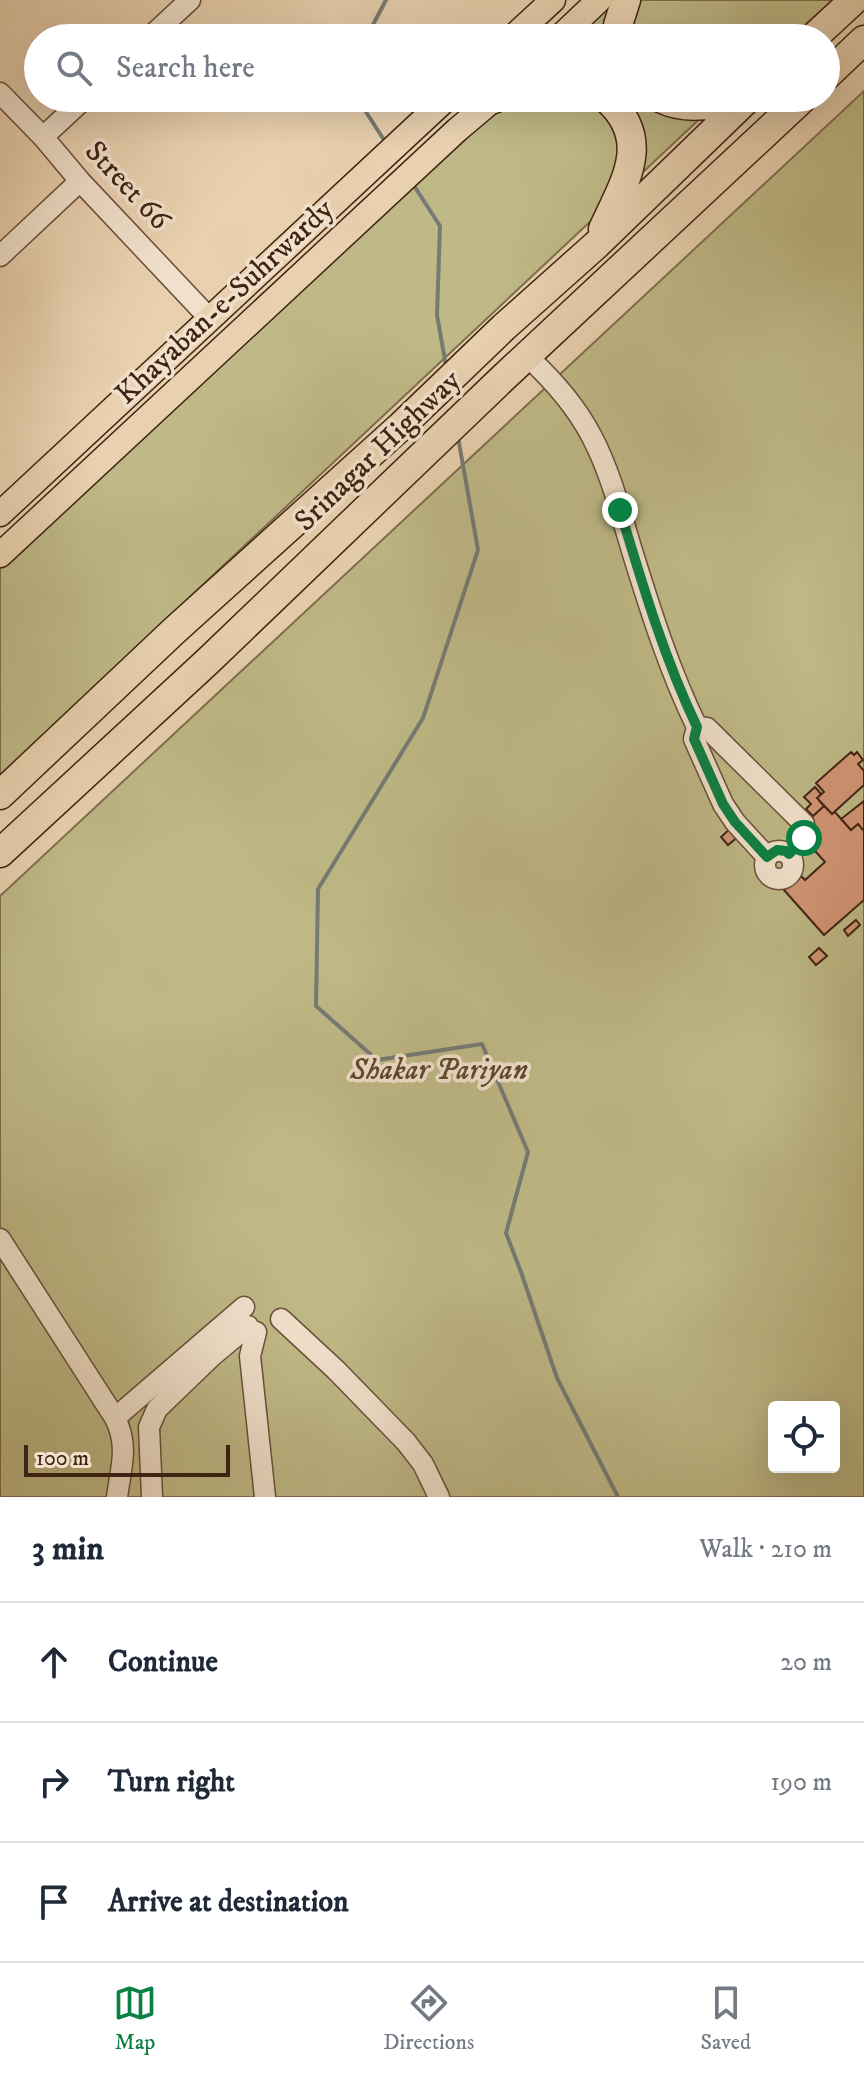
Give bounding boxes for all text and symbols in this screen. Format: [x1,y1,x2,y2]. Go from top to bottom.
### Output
search box [24,24,840,112]
icon: search [52,46,96,90]
text: Search here [116,50,255,87]
street label: Street 66 [76,134,179,239]
street label: Khayaban-e-Suhrwardy [108,191,342,413]
street label: Srinagar Highway [287,362,469,540]
route end [602,492,638,528]
route start [786,820,822,856]
park label: Shakar Pariyan [349,1052,528,1089]
map controls [768,1401,840,1473]
button: locate [768,1401,840,1473]
scale bar [24,1441,230,1477]
text: 100 m [36,1445,89,1472]
text: 3 min [32,1528,104,1570]
text: Walk · 210 m [699,1533,832,1566]
icon: ahead [32,1640,76,1684]
text: Continue [108,1644,218,1681]
text: 20 m [780,1646,832,1679]
icon: right [32,1760,76,1804]
text: Turn right [108,1764,235,1801]
text: 190 m [770,1766,832,1799]
icon: arrive [32,1880,76,1924]
text: Arrive at destination [108,1884,349,1921]
tab: Map [113,1981,157,2056]
tab: Directions [383,1981,474,2056]
tab: Saved [700,1981,751,2056]

